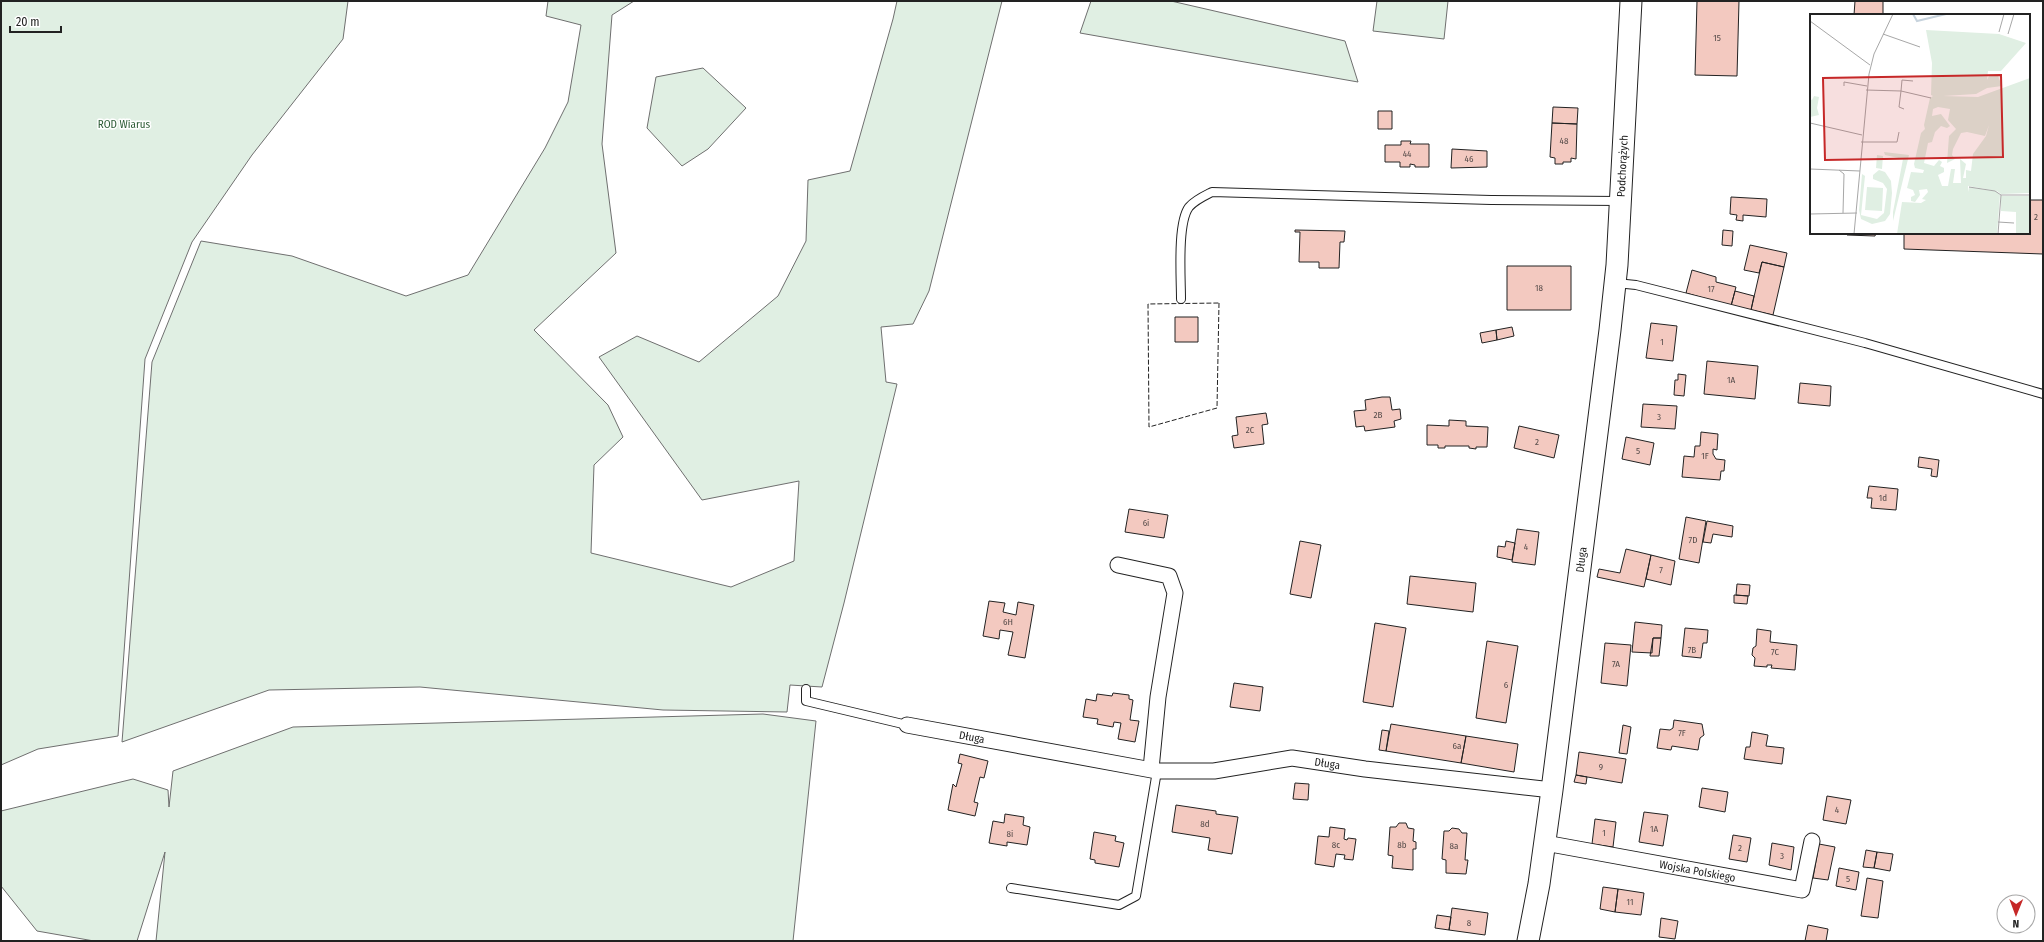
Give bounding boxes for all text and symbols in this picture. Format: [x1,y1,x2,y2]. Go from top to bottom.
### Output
scale bar [10,8,61,34]
inset map [1810,14,2030,234]
text: 20 m [16,15,40,29]
house number: 15 [1713,33,1721,43]
park label: ROD Wiarus [98,118,151,131]
street label: Podchorążych [1615,135,1631,197]
house number: 48 [1560,136,1569,146]
house number: 44 [1403,149,1412,159]
house number: 46 [1465,154,1474,164]
house number: 2 [2034,212,2038,222]
house number: 18 [1535,283,1544,293]
house number: 17 [1707,284,1715,294]
house number: 1 [1660,337,1664,347]
house number: 1A [1727,375,1735,385]
house number: 2B [1374,410,1383,420]
house number: 3 [1657,412,1661,422]
house number: 2C [1246,425,1255,435]
house number: 2 [1535,437,1539,447]
house number: 5 [1636,446,1640,456]
house number: 1F [1701,451,1709,461]
house number: 1d [1879,493,1887,503]
house number: 6i [1143,518,1149,528]
house number: 7D [1689,535,1697,545]
house number: 4 [1524,542,1529,552]
street label: Długa [1573,546,1590,573]
house number: 7 [1659,565,1663,575]
house number: 6H [1003,617,1013,627]
house number: 7B [1688,645,1696,655]
house number: 7C [1771,647,1779,657]
house number: 7A [1612,659,1620,669]
house number: 6 [1504,680,1509,690]
house number: 7F [1678,728,1686,738]
street label: Długa [958,729,986,746]
house number: 6a [1453,741,1462,751]
street label: Długa [1314,755,1341,772]
house number: 9 [1599,762,1603,772]
house number: 4 [1835,805,1840,815]
house number: 8d [1200,819,1210,829]
house number: 1A [1650,824,1658,834]
house number: 1 [1602,828,1606,838]
house number: 8i [1007,829,1013,839]
house number: 8c [1332,840,1340,850]
house number: 8b [1397,840,1407,850]
house number: 8a [1450,841,1459,851]
house number: 2 [1738,843,1742,853]
house number: 3 [1780,851,1784,861]
street label: Wojska Polskiego [1658,858,1737,885]
house number: 5 [1846,874,1850,884]
north arrow [1996,894,2036,934]
house number: 11 [1627,897,1633,907]
text: N [2012,917,2019,930]
house number: 8 [1467,918,1472,928]

